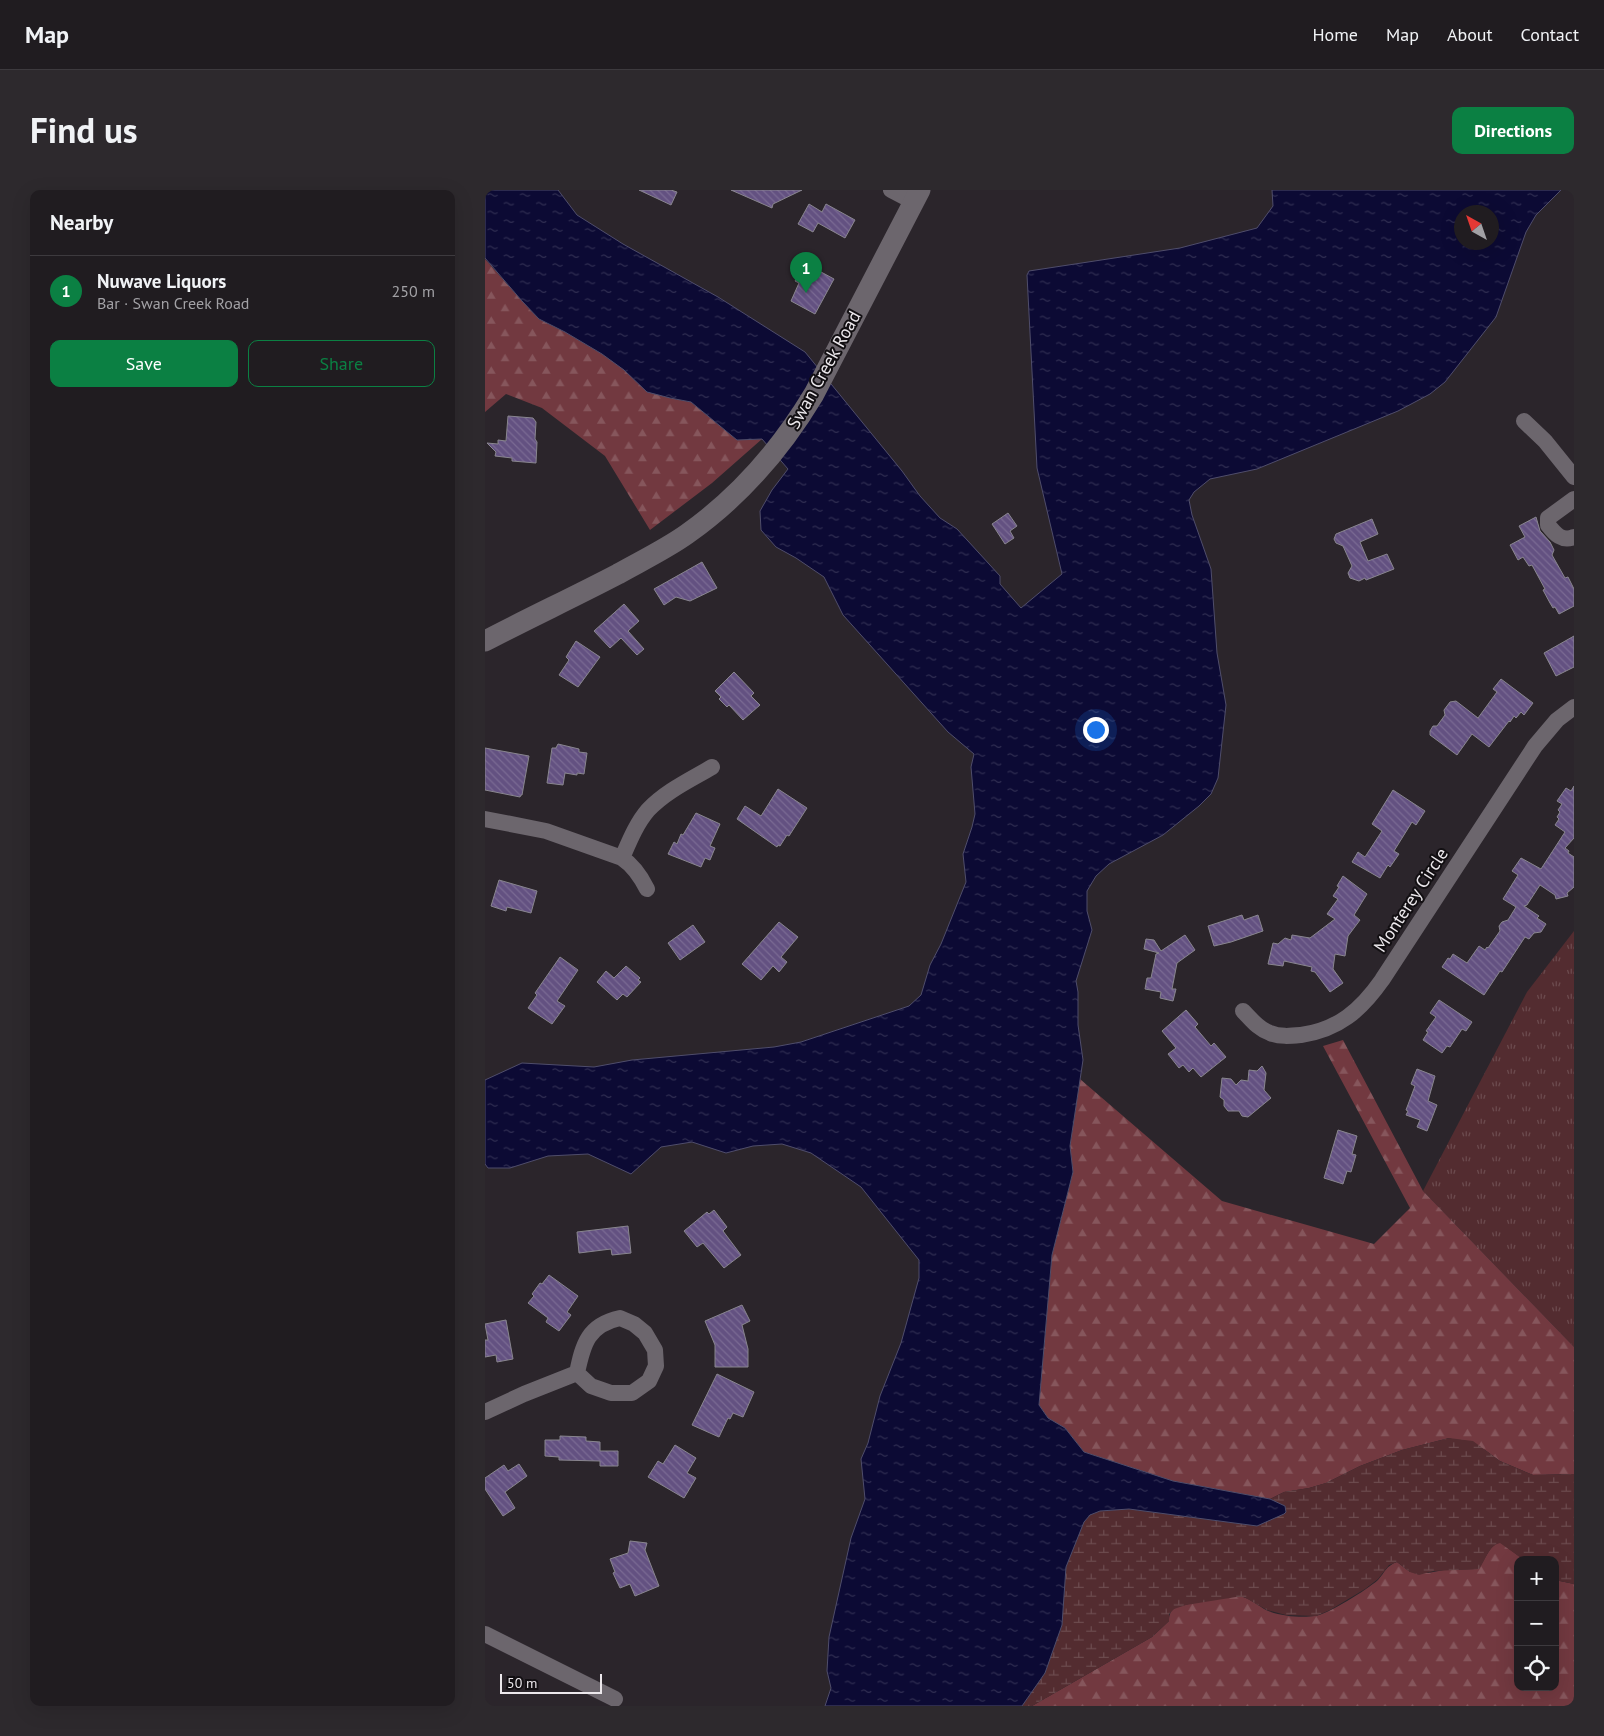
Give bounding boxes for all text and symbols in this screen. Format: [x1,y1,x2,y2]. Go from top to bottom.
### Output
text: Map [25,19,69,50]
text: Home [1312,23,1358,46]
text: Map [1386,23,1419,46]
text: About [1447,23,1493,46]
text: Contact [1521,23,1579,46]
text: Find us [30,107,138,153]
button: Directions [1452,107,1574,154]
north arrow [1454,205,1499,250]
text: Nearby [50,209,113,236]
pin: 1 [790,252,822,293]
text: Nuwave Liquors [97,269,226,293]
text: 1 [61,281,71,301]
text: 250 m [392,281,435,301]
text: Bar · Swan Creek Road [97,293,249,313]
street label: Swan Creek Road [782,307,866,433]
button: Save [50,340,238,387]
button: Share [248,340,435,387]
your location [1083,717,1109,743]
street label: Monterey Circle [1368,843,1453,956]
map controls [1514,1556,1559,1691]
button: + [1514,1556,1559,1601]
button: − [1514,1601,1559,1646]
button: locate [1514,1646,1559,1691]
scale bar [500,1671,603,1694]
text: 50 m [507,1674,537,1692]

